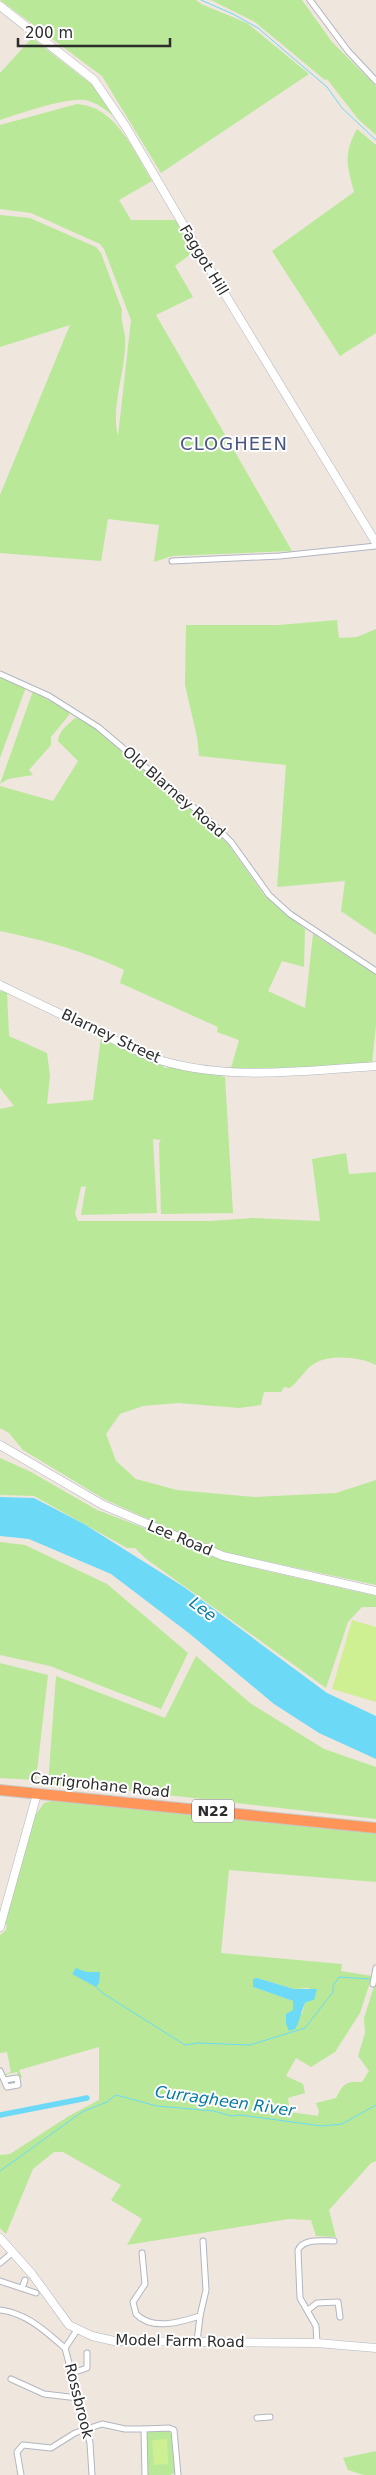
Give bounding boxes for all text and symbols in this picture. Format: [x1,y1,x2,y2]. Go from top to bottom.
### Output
scale bar [18,15,170,47]
text: 200 m [25,24,73,42]
street label: Faggot Hill [176,221,232,299]
district label: CLOGHEEN [180,433,288,454]
street label: Old Blarney Road [119,743,229,841]
street label: Blarney Street [58,1005,164,1067]
street label: Lee Road [145,1516,215,1560]
water label: Lee [186,1593,220,1625]
street label: Carrigrohane Road [29,1769,171,1801]
road number: N22 [192,1800,234,1822]
water label: Curragheen River [154,2082,298,2120]
street label: Model Farm Road [115,2331,245,2351]
street label: Rossbrook [61,2361,97,2441]

